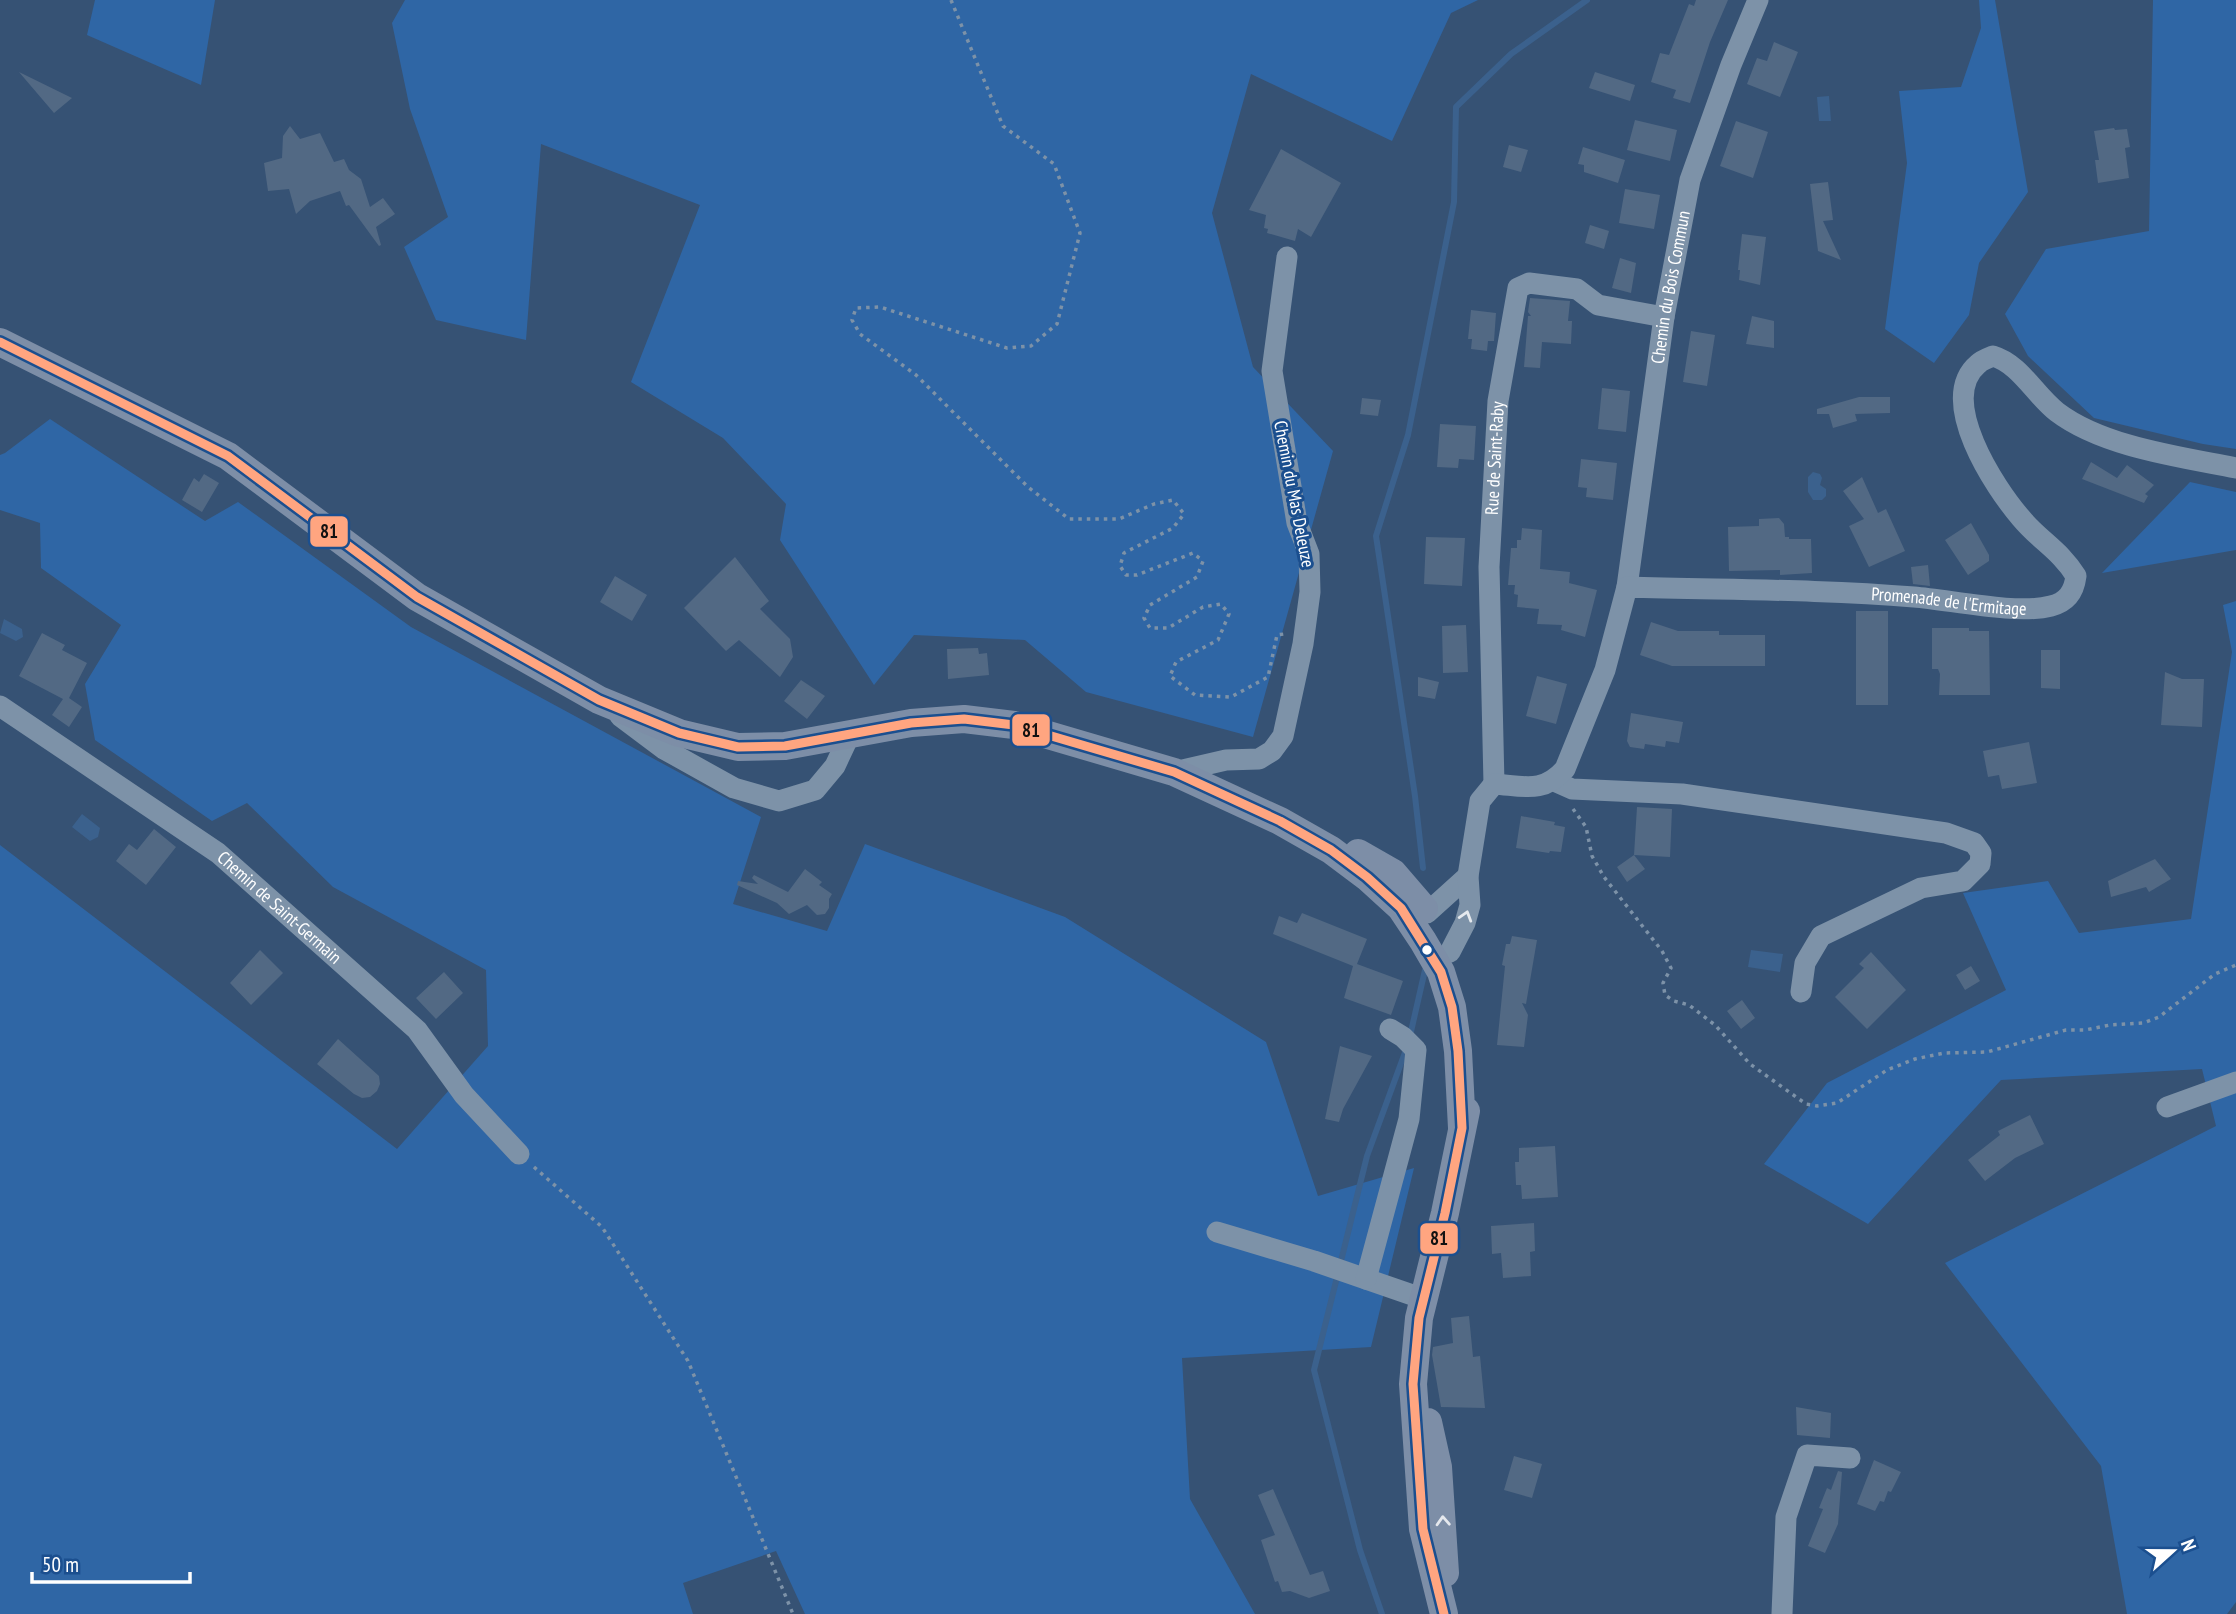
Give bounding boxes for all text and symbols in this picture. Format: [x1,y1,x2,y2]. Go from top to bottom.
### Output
street label: Chemin du Bois Commun [1646,209,1695,365]
street label: Rue de Saint-Raby [1480,401,1509,516]
street label: Chemin du Mas Deleuze [1269,419,1320,569]
line badge: 81 [309,515,349,548]
text: 81 [320,519,338,543]
street label: Promenade de l'Ermitage [1871,582,2027,620]
line badge: 81 [1011,713,1051,747]
text: 81 [1022,718,1040,742]
street label: Chemin de Saint-Germain [213,846,347,968]
one-way arrow [1458,910,1473,922]
unlabelled marker [1420,943,1434,957]
line badge: 81 [1419,1222,1459,1255]
text: 81 [1430,1226,1448,1250]
one-way arrow [1436,1516,1451,1527]
north arrow [2138,1516,2208,1586]
text: N [2176,1536,2202,1554]
scale bar [32,1540,189,1584]
text: 50 m [42,1551,79,1578]

